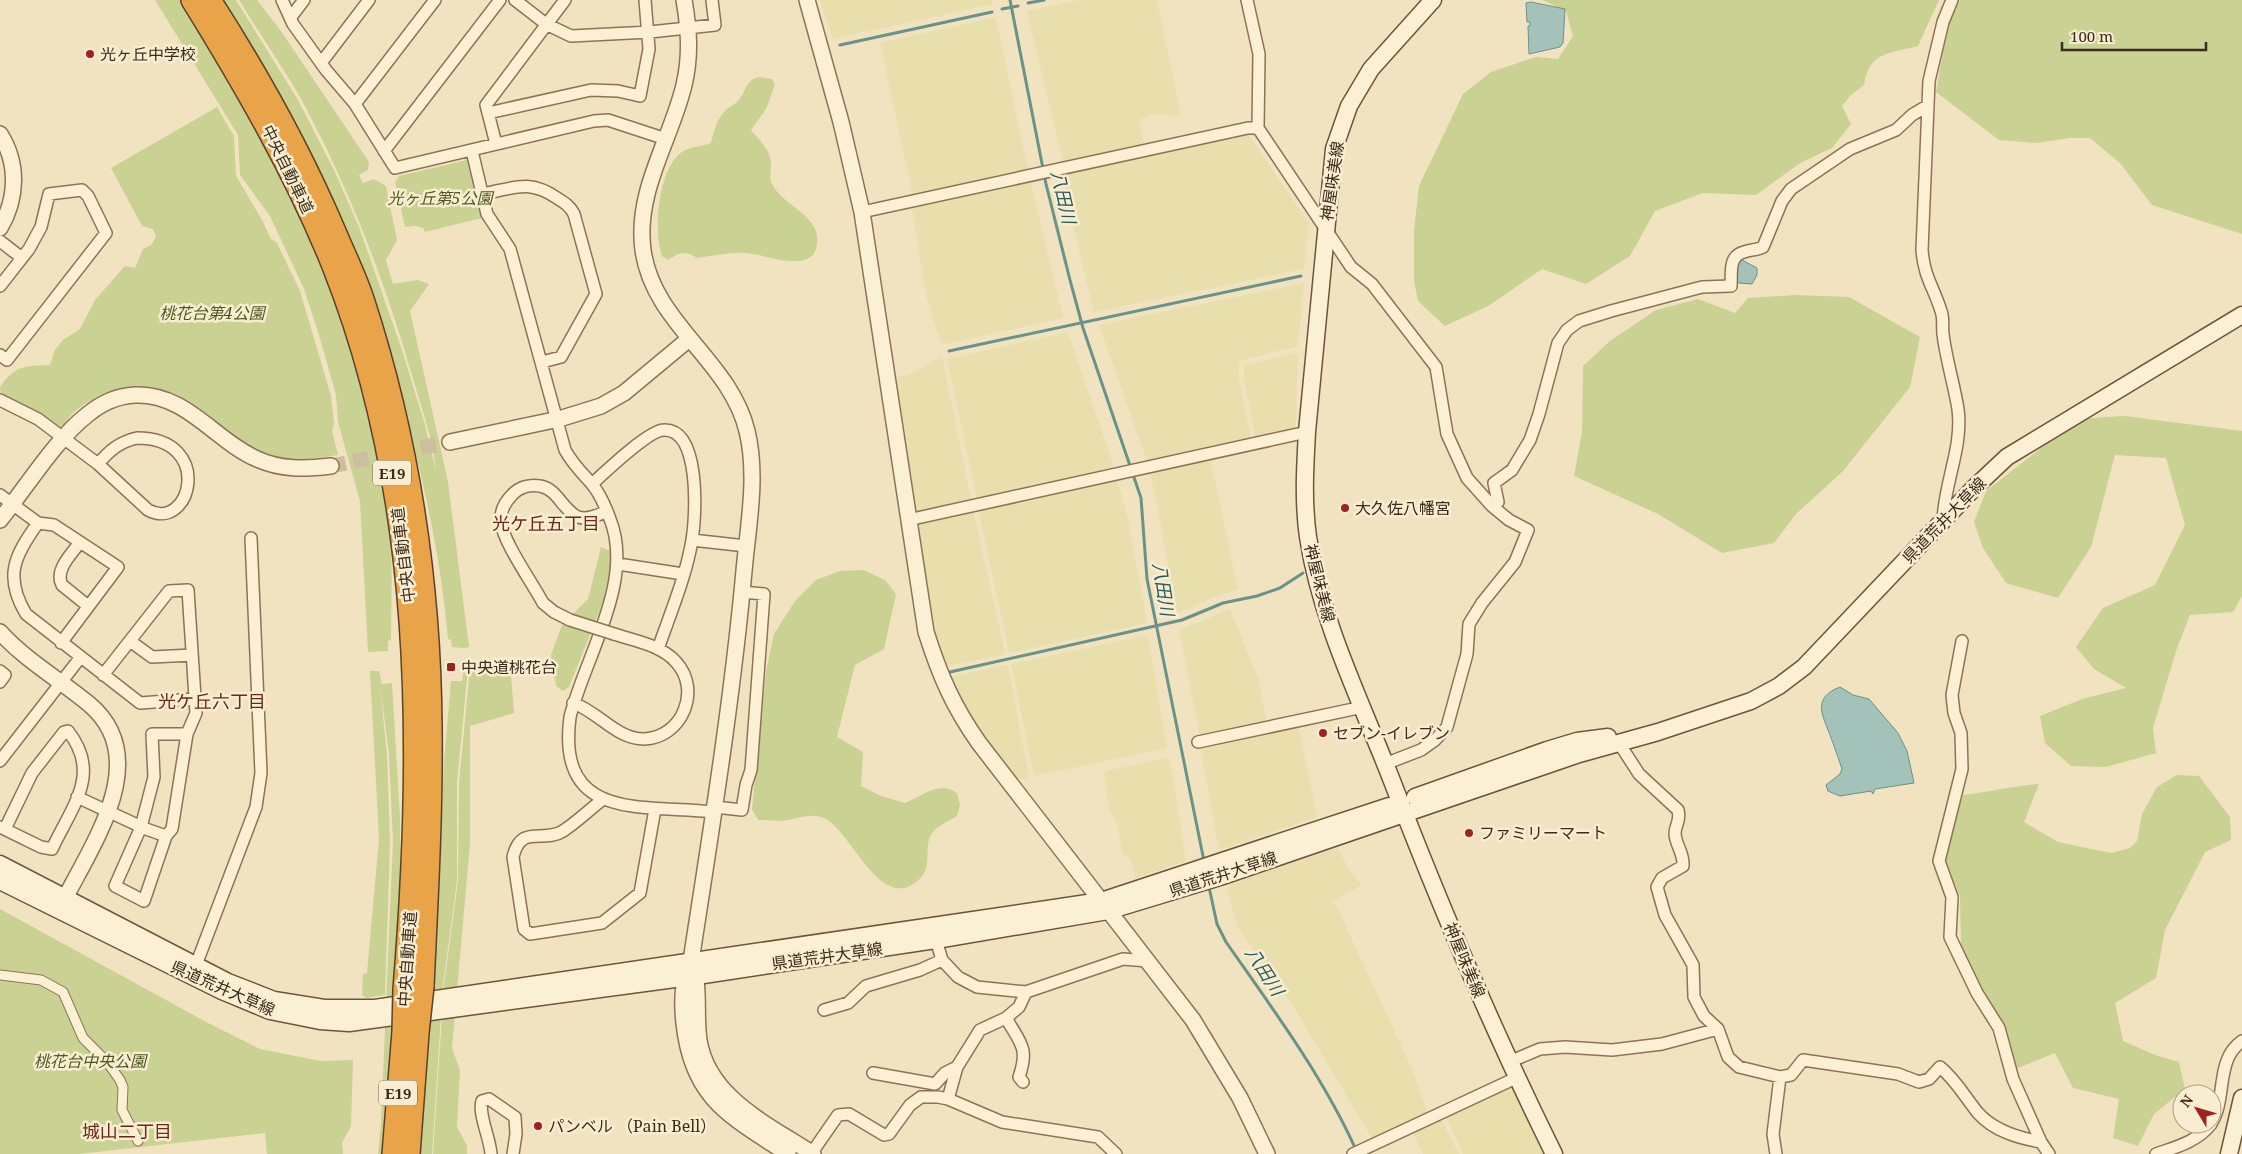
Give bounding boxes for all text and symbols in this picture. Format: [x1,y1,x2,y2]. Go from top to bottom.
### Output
scale bar [2062,20,2206,52]
text: 100 m [2070,26,2113,46]
place label: 光ヶ丘中学校 [100,43,196,65]
marker: 光ヶ丘中学校 [84,48,96,60]
street label: 中央自動車道 [257,121,319,217]
street label: 神屋味美線 [1316,140,1348,222]
water label: 八田川 [1046,168,1082,228]
park label: 光ヶ丘第5公園 [388,187,494,209]
park label: 桃花台第4公園 [160,302,266,324]
road number: E19 [373,460,411,486]
street label: 県道荒井大草線 [1897,472,1991,568]
place label: 大久佐八幡宮 [1355,497,1451,519]
marker: 大久佐八幡宮 [1339,502,1351,514]
street label: 中央自動車道 [386,506,420,604]
district label: 光ケ丘五丁目 [492,511,600,535]
street label: 神屋味美線 [1300,542,1340,624]
water label: 八田川 [1148,560,1180,620]
place label: 中央道桃花台 [461,656,557,678]
marker: 中央道桃花台 [445,661,457,673]
district label: 光ケ丘六丁目 [158,689,266,713]
place label: セブン-イレブン [1333,722,1450,744]
marker: セブン-イレブン [1317,727,1329,739]
place label: ファミリーマート [1479,822,1607,844]
marker: ファミリーマート [1463,827,1475,839]
street label: 県道荒井大草線 [1166,846,1280,902]
street label: 中央自動車道 [393,910,421,1008]
street label: 神屋味美線 [1439,919,1491,1001]
street label: 県道荒井大草線 [770,937,884,975]
water label: 八田川 [1240,942,1291,1002]
street label: 県道荒井大草線 [167,955,279,1021]
park label: 桃花台中央公園 [34,1050,148,1072]
road number: E19 [379,1080,417,1106]
north arrow [2172,1084,2222,1134]
text: N [2175,1090,2197,1111]
place label: パンベル （Pain Bell） [548,1115,716,1137]
district label: 城山二丁目 [82,1119,172,1143]
marker: パンベル （Pain Bell） [532,1120,544,1132]

